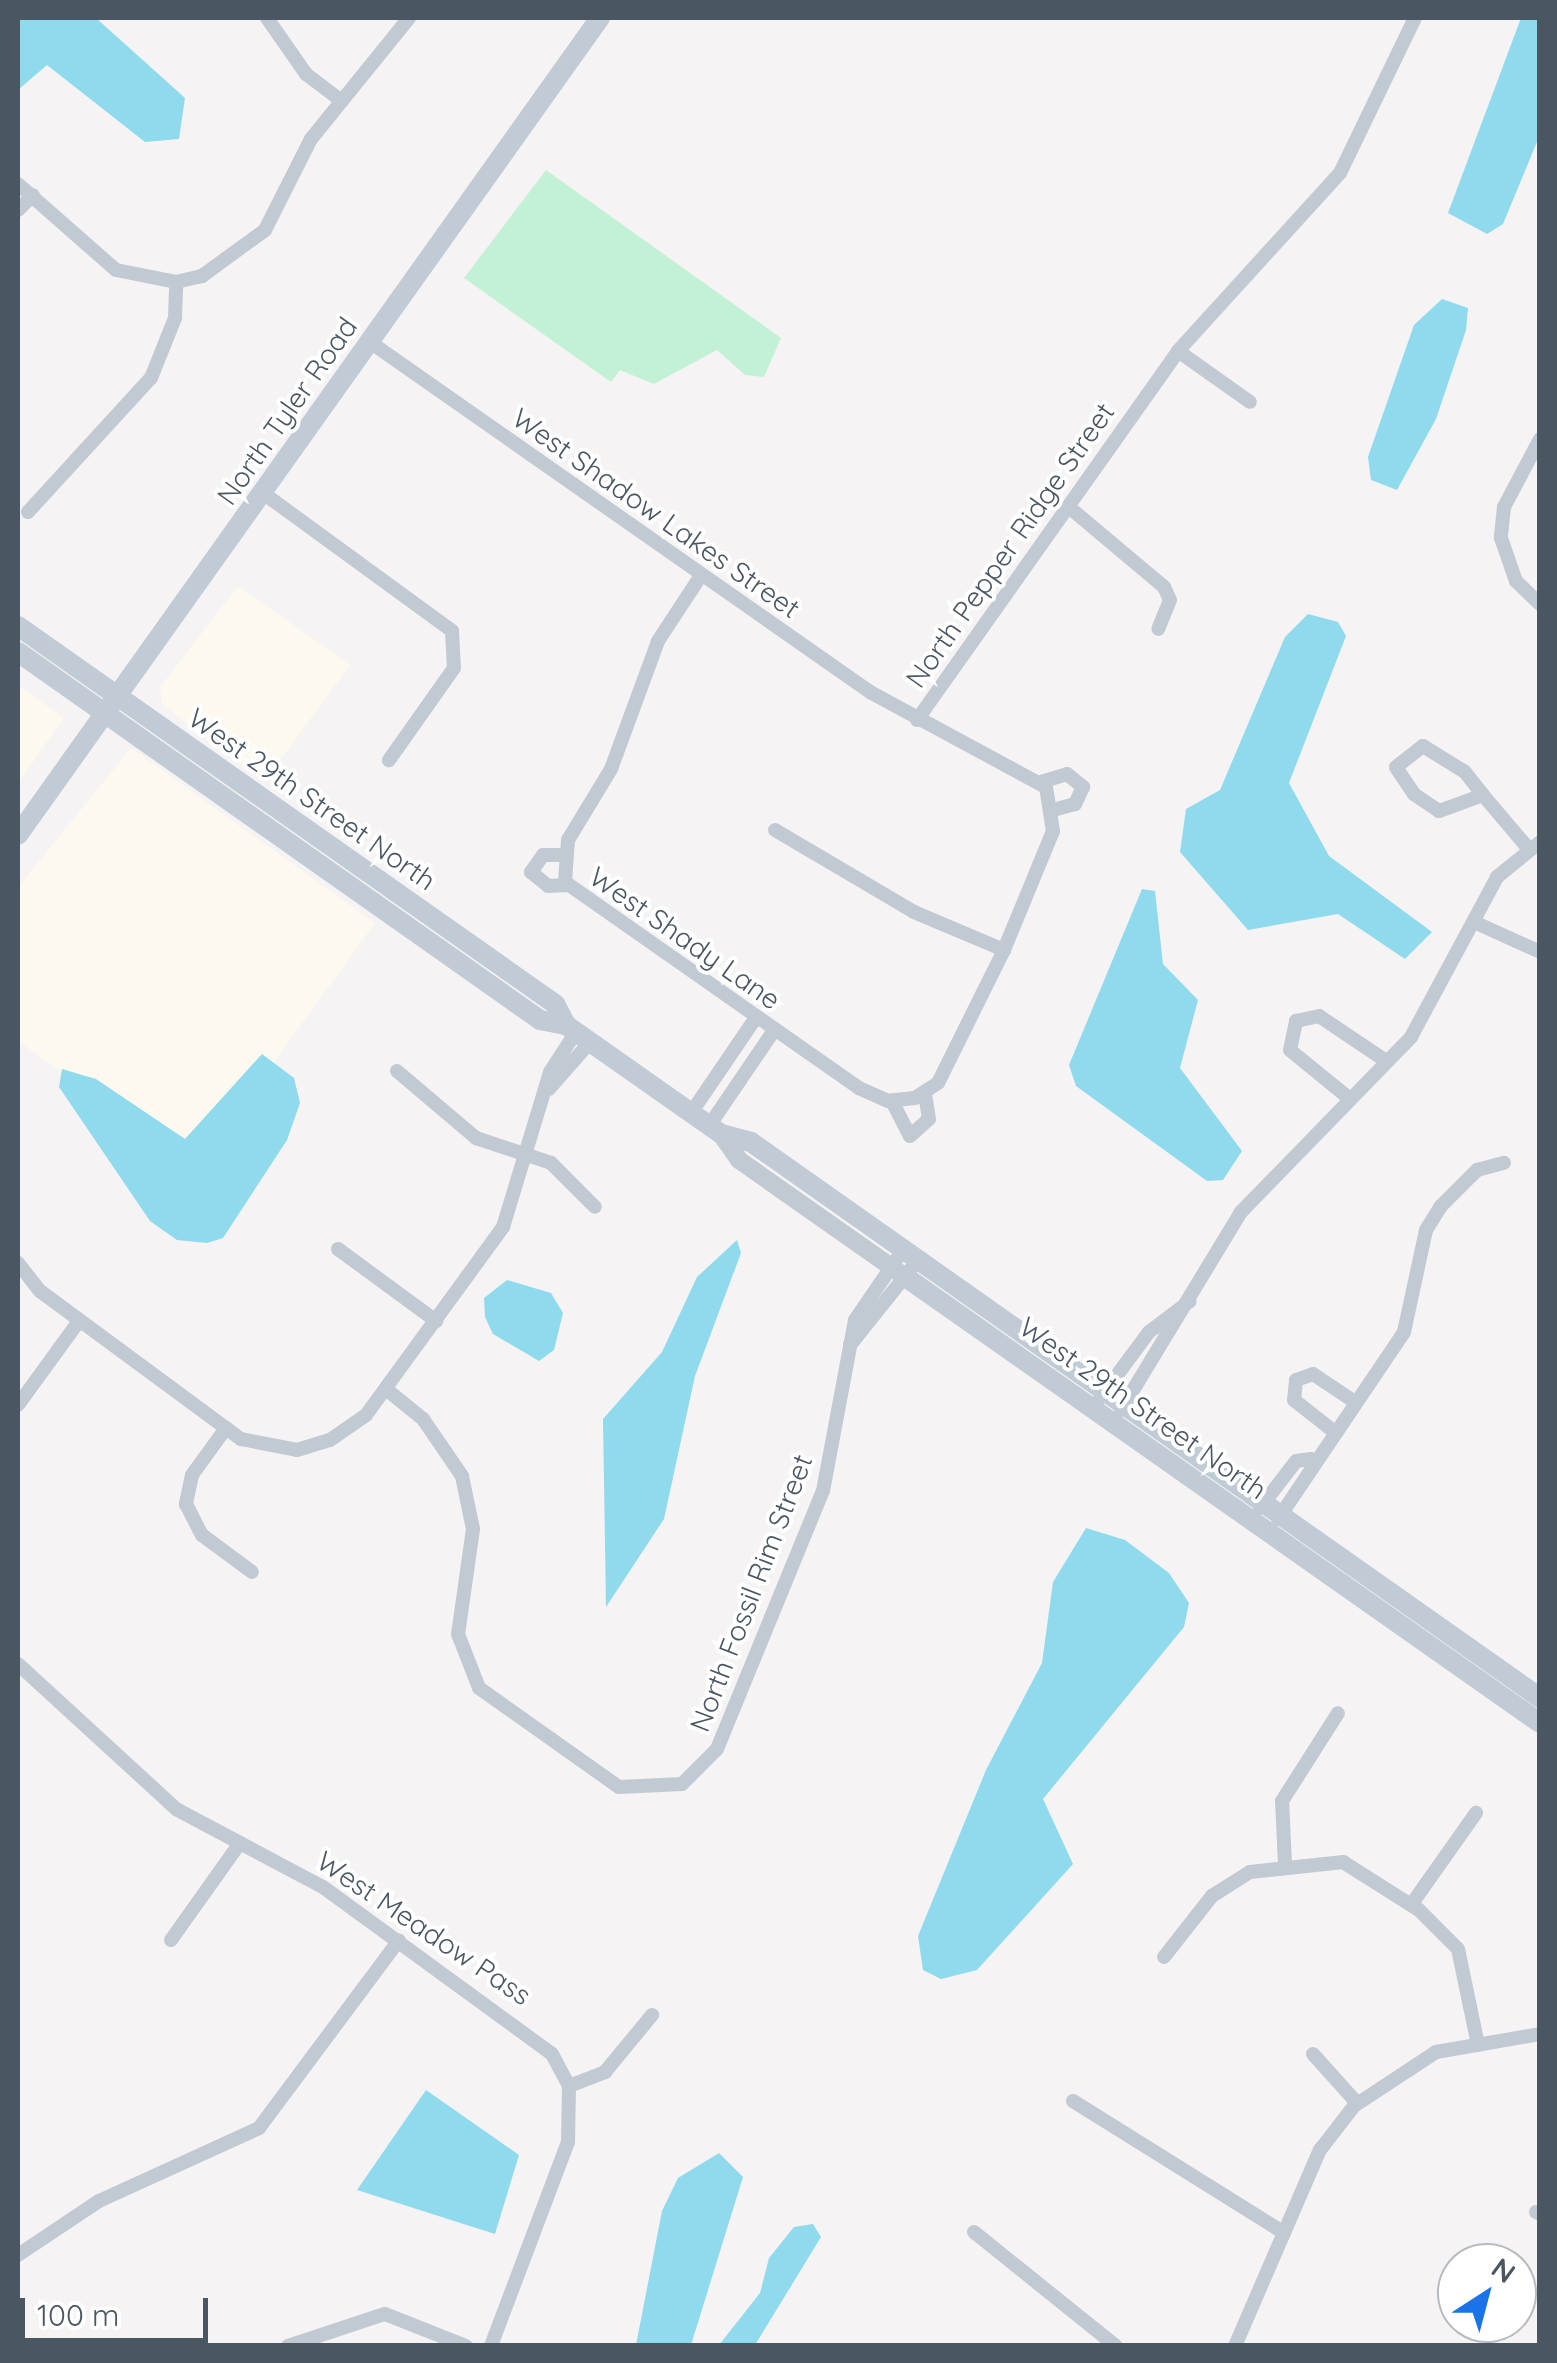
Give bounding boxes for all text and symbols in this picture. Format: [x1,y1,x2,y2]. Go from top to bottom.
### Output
street label: North Tyler Road [210,311,364,511]
street label: North Pepper Ridge Street [899,396,1121,694]
street label: West Shadow Lakes Street [506,401,806,625]
street label: West 29th Street North [182,701,442,897]
street label: West Shady Lane [583,860,787,1016]
street label: West 29th Street North [1013,1310,1273,1506]
street label: North Fossil Rim Street [683,1450,819,1736]
street label: West Meadow Pass [311,1844,537,2012]
north arrow [1437,2243,1537,2343]
text: N [1485,2250,1522,2290]
scale bar [25,2278,212,2340]
text: 100 m [37,2296,119,2334]

